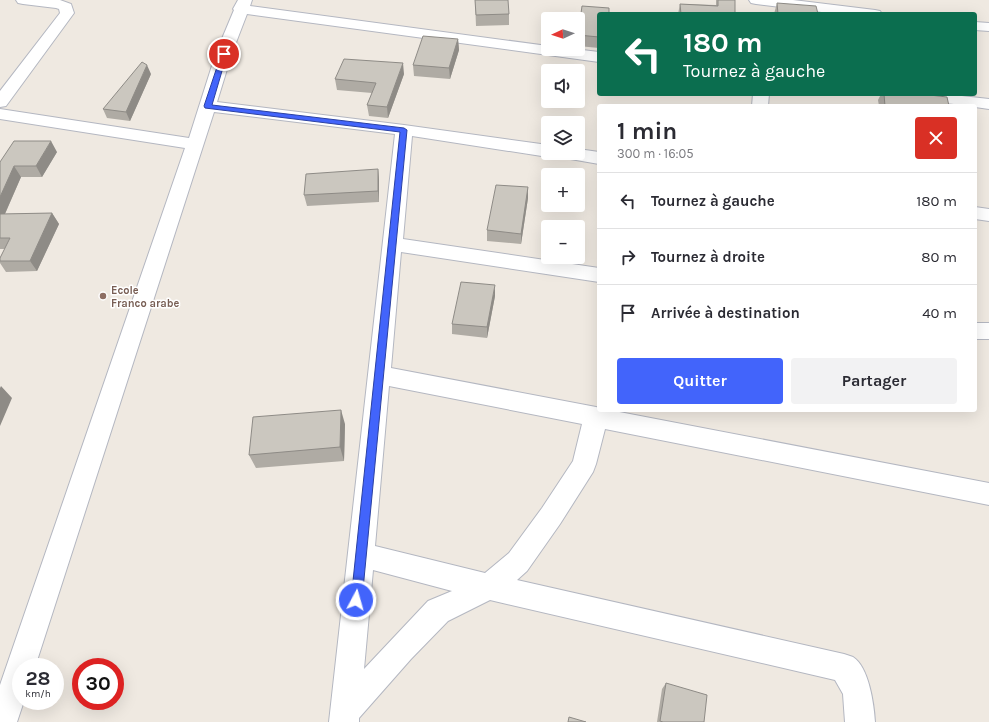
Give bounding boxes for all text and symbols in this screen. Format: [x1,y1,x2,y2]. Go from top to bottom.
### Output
north arrow [541,12,585,56]
map controls [541,12,585,264]
text: 180 m [683,26,762,59]
icon: left [617,28,669,80]
pin [207,37,241,71]
icon: arrive [213,43,235,65]
text: Tournez à gauche [683,60,825,82]
button: sound [541,64,585,108]
button: layers [541,116,585,160]
text: 1 min [617,117,677,145]
button: close [915,117,957,159]
text: 300 m · 16:05 [617,146,694,161]
button: + [541,168,585,212]
icon: left [617,190,639,212]
text: Tournez à gauche [651,192,775,210]
text: 180 m [916,192,957,210]
button: − [541,220,585,264]
icon: right [617,246,639,268]
text: Tournez à droite [651,248,765,266]
text: 80 m [921,248,957,266]
place label: Ecole Franco arabe [111,284,179,310]
marker: Ecole Franco arabe [98,291,108,301]
icon: arrive [617,302,639,324]
text: Arrivée à destination [651,304,800,322]
text: 40 m [922,304,957,322]
button: Quitter [617,358,783,404]
button: Partager [791,358,957,404]
position arrow [335,579,377,621]
speed limit sign: 30 [72,658,124,710]
text: 28 [25,667,51,690]
text: km/h [25,688,51,700]

